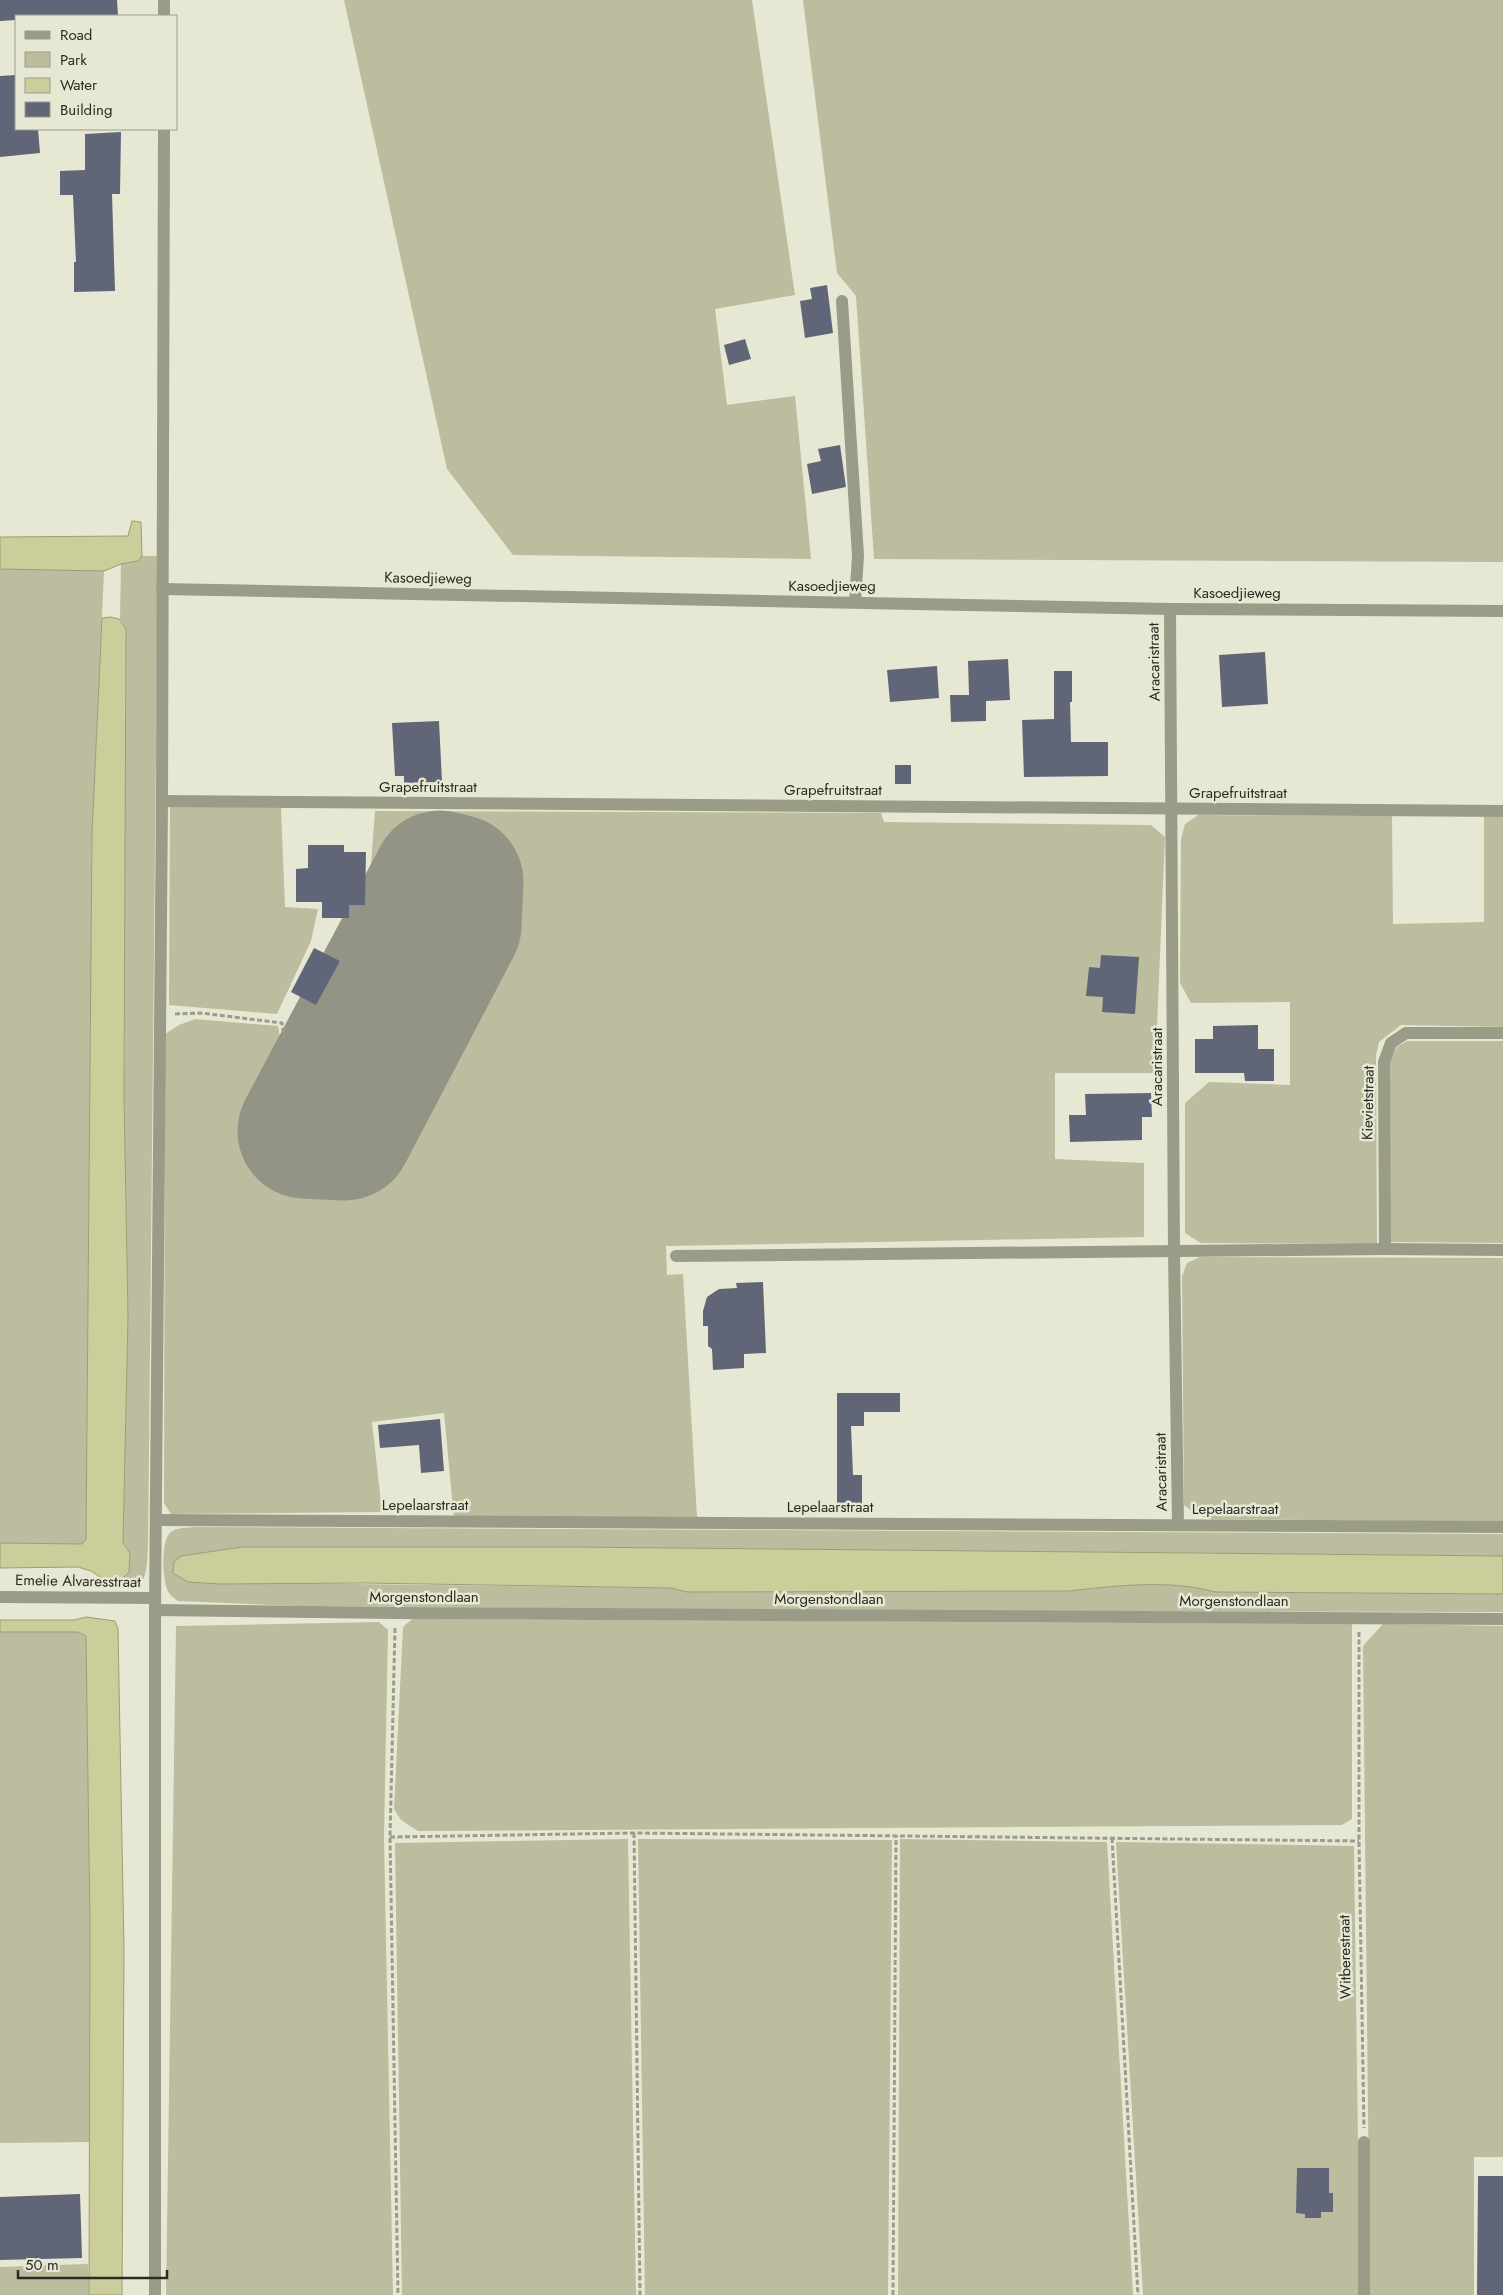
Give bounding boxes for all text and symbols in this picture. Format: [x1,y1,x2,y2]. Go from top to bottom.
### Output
legend [15,15,178,130]
text: Road [60,24,92,46]
text: Park [60,49,87,71]
text: Water [60,74,98,96]
text: Building [60,99,112,121]
street label: Kasoedjieweg [384,566,472,590]
street label: Kasoedjieweg [788,575,876,597]
street label: Kasoedjieweg [1193,582,1281,604]
street label: Aracaristraat [1142,622,1166,701]
street label: Grapefruitstraat [379,776,477,798]
street label: Grapefruitstraat [784,779,882,801]
street label: Grapefruitstraat [1189,782,1287,804]
street label: Aracaristraat [1146,1027,1168,1106]
street label: Kievietstraat [1356,1065,1380,1140]
street label: Aracaristraat [1149,1432,1173,1511]
street label: Lepelaarstraat [382,1494,469,1516]
street label: Lepelaarstraat [787,1496,874,1518]
street label: Lepelaarstraat [1192,1498,1279,1520]
street label: Emelie Alvaresstraat [15,1569,142,1593]
street label: Morgenstondlaan [369,1586,479,1608]
street label: Morgenstondlaan [774,1588,884,1610]
street label: Morgenstondlaan [1179,1590,1289,1612]
street label: Witberestraat [1333,1914,1357,1999]
scale bar [18,2248,166,2280]
text: 50 m [25,2254,59,2276]

